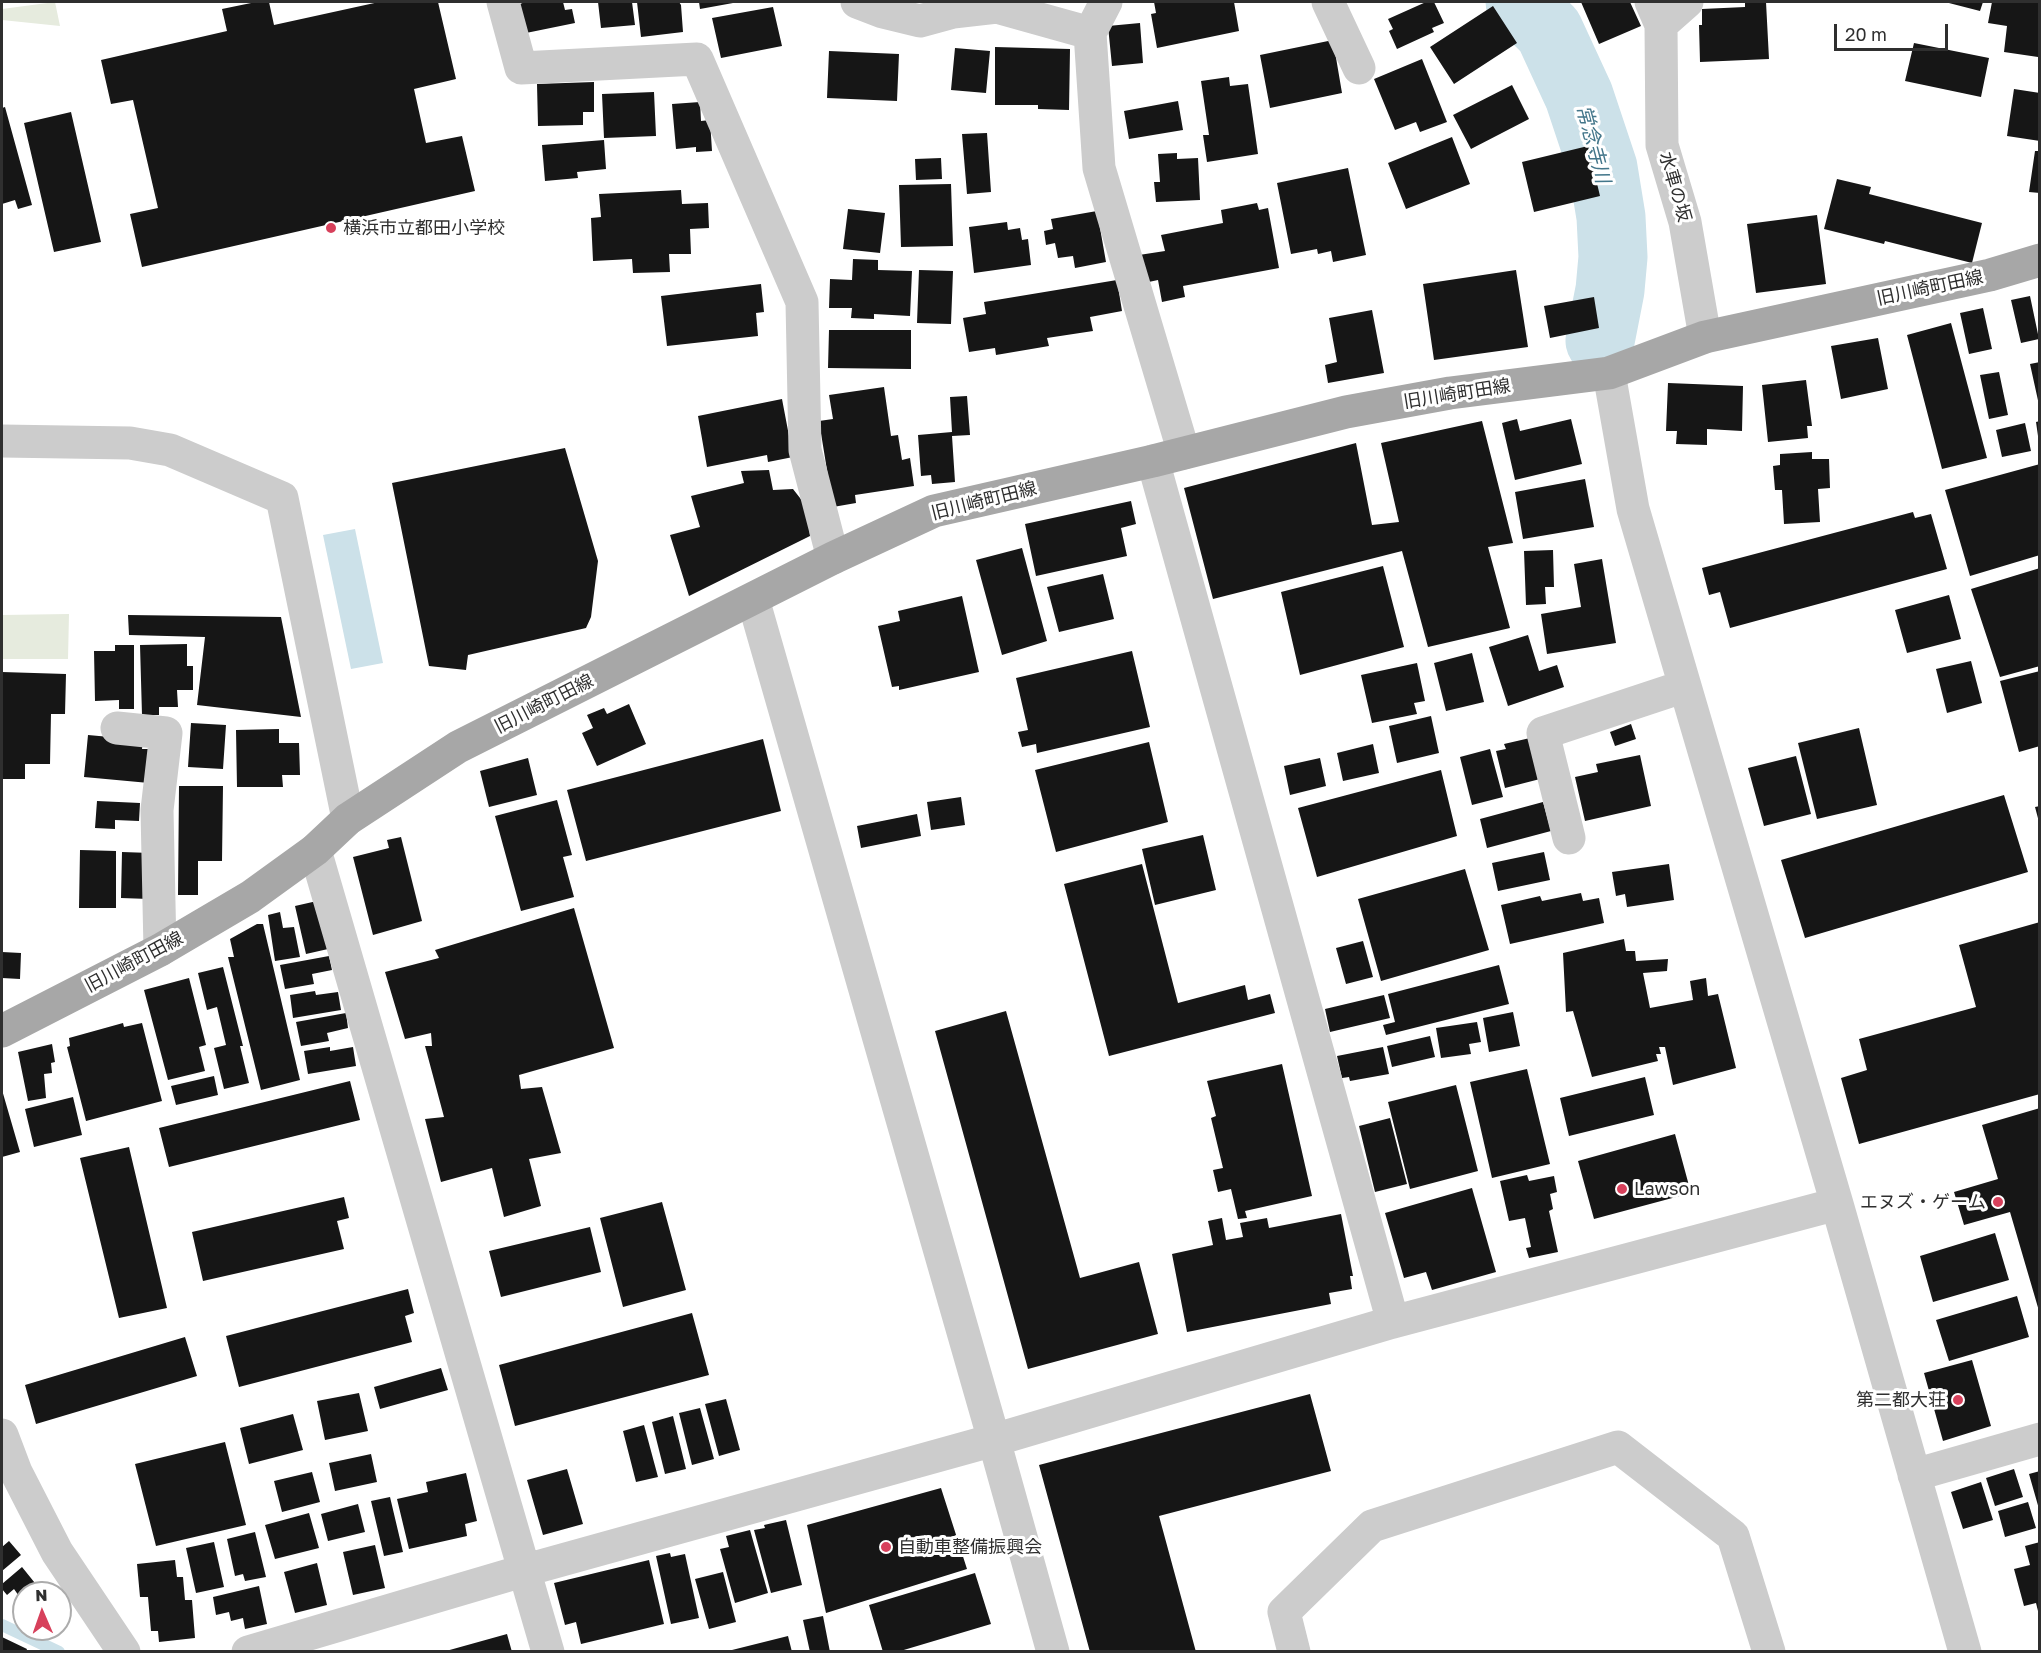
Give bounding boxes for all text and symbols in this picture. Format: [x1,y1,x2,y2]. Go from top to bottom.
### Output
scale bar [1837,12,1951,50]
text: 20 m [1845,23,1887,45]
water label: 常念寺川 [1571,102,1615,186]
street label: 水車の坂 [1655,149,1695,225]
place label: 横浜市立都田小学校 [343,217,505,239]
marker: 横浜市立都田小学校 [324,221,338,235]
street label: 旧川崎町田線 [1875,266,1985,310]
street label: 旧川崎町田線 [1402,375,1512,413]
street label: 旧川崎町田線 [929,477,1039,525]
street label: 旧川崎町田線 [491,670,597,738]
street label: 旧川崎町田線 [81,927,187,997]
place label: Lawson [1634,1178,1700,1200]
marker: Lawson [1615,1182,1629,1196]
place label: エヌズ・ゲーム [1860,1191,1986,1213]
marker: エヌズ・ゲーム [1991,1195,2005,1209]
place label: 第二都大荘 [1856,1389,1946,1411]
marker: 第二都大荘 [1951,1393,1965,1407]
place label: 自動車整備振興会 [898,1536,1042,1558]
marker: 自動車整備振興会 [879,1540,893,1554]
north arrow [12,1581,72,1641]
text: N [35,1585,48,1605]

